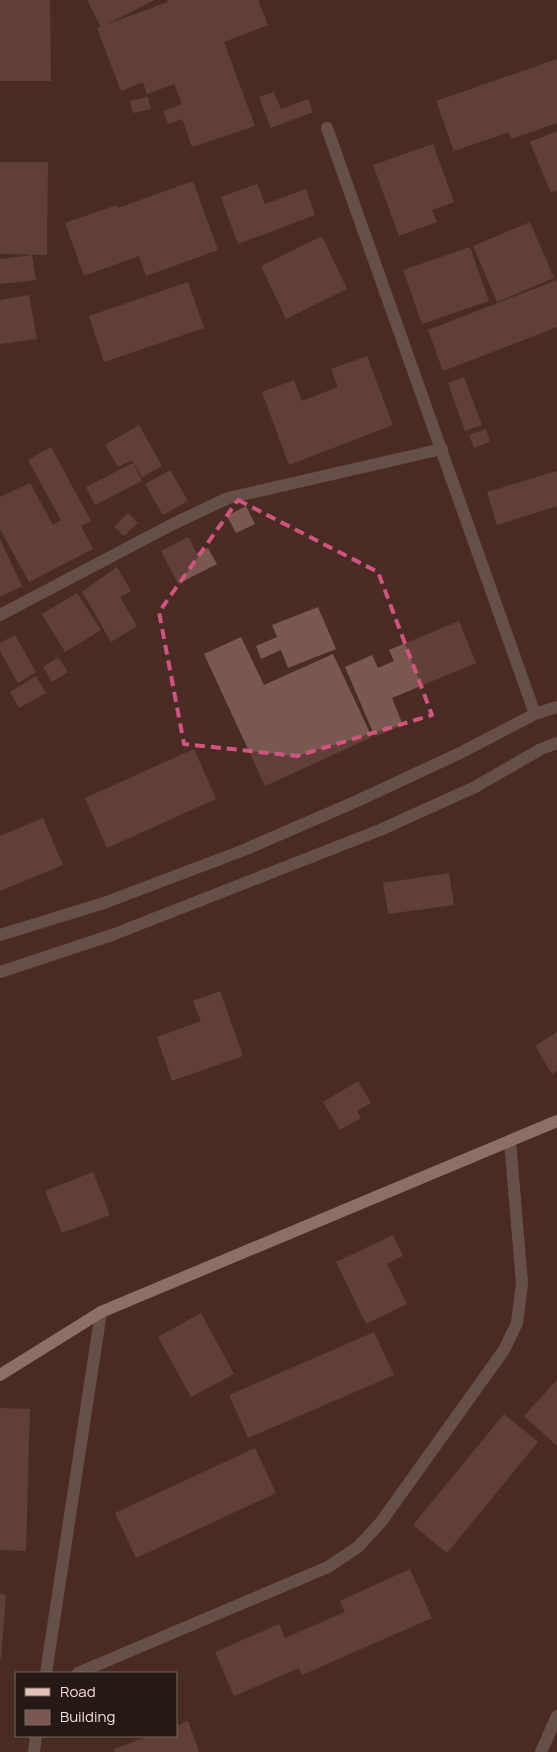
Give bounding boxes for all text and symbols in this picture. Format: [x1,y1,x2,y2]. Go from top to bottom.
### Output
legend [15,1672,178,1737]
text: Road [60,1681,96,1702]
text: Building [60,1706,115,1727]

